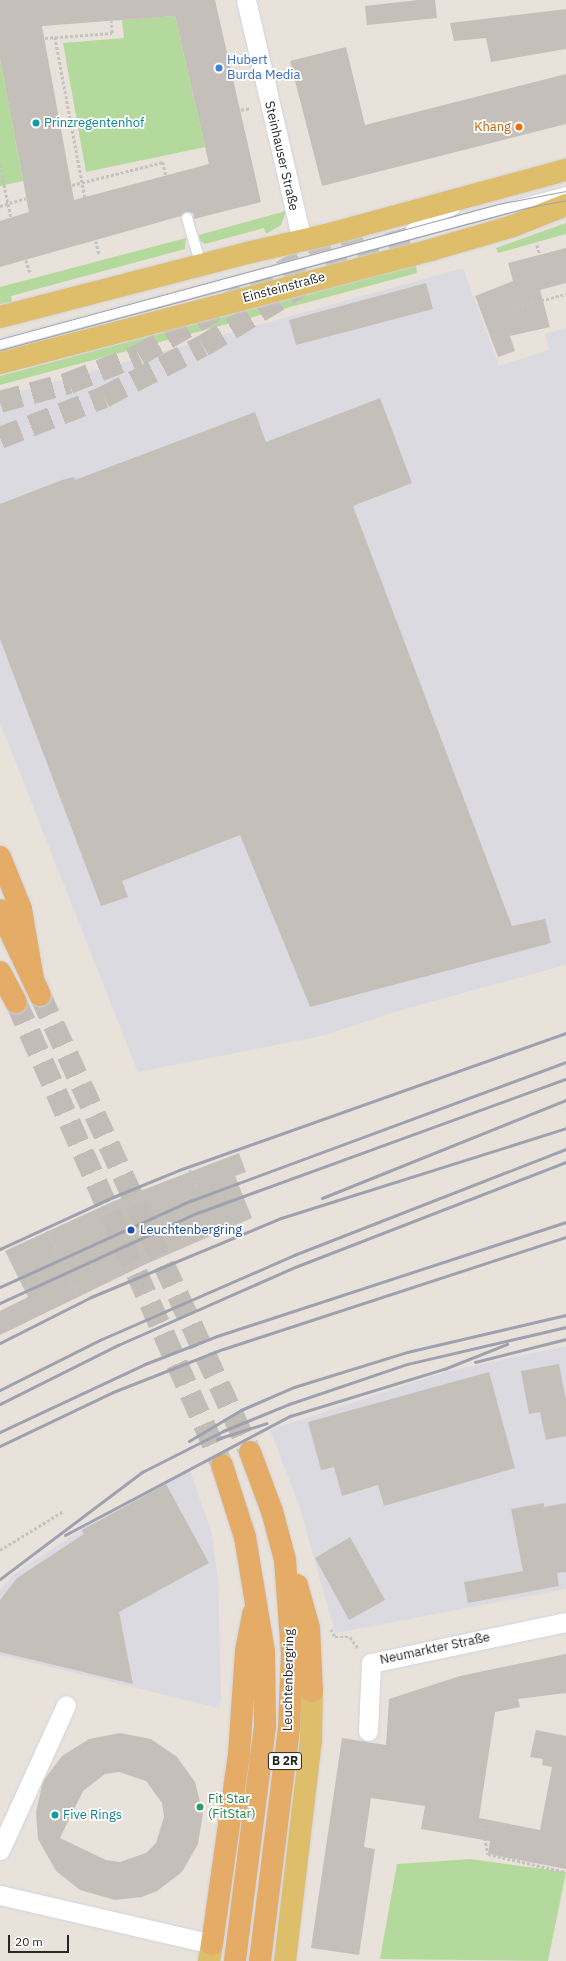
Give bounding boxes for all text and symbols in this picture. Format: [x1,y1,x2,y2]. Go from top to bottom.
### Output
place label: Hubert Burda Media [227,53,301,84]
marker: Hubert Burda Media [214,63,224,73]
street label: Steinhauser Straße [261,100,301,212]
place label: Prinzregentenhof [44,115,144,131]
marker: Prinzregentenhof [31,118,41,128]
place label: Khang [474,119,511,135]
marker: Khang [514,122,524,132]
street label: Einsteinstraße [241,270,327,306]
place label: Leuchtenbergring [140,1222,242,1238]
marker: Leuchtenbergring [125,1224,137,1236]
street label: Leuchtenbergring [280,1629,298,1731]
street label: Neumarkter Straße [378,1630,492,1668]
road number: B 2R [267,1751,303,1771]
place label: Fit Star (FitStar) [208,1792,256,1823]
marker: Fit Star (FitStar) [195,1802,205,1812]
place label: Five Rings [63,1807,122,1823]
marker: Five Rings [50,1810,60,1820]
scale bar [10,1927,71,1953]
text: 20 m [15,1934,43,1949]

